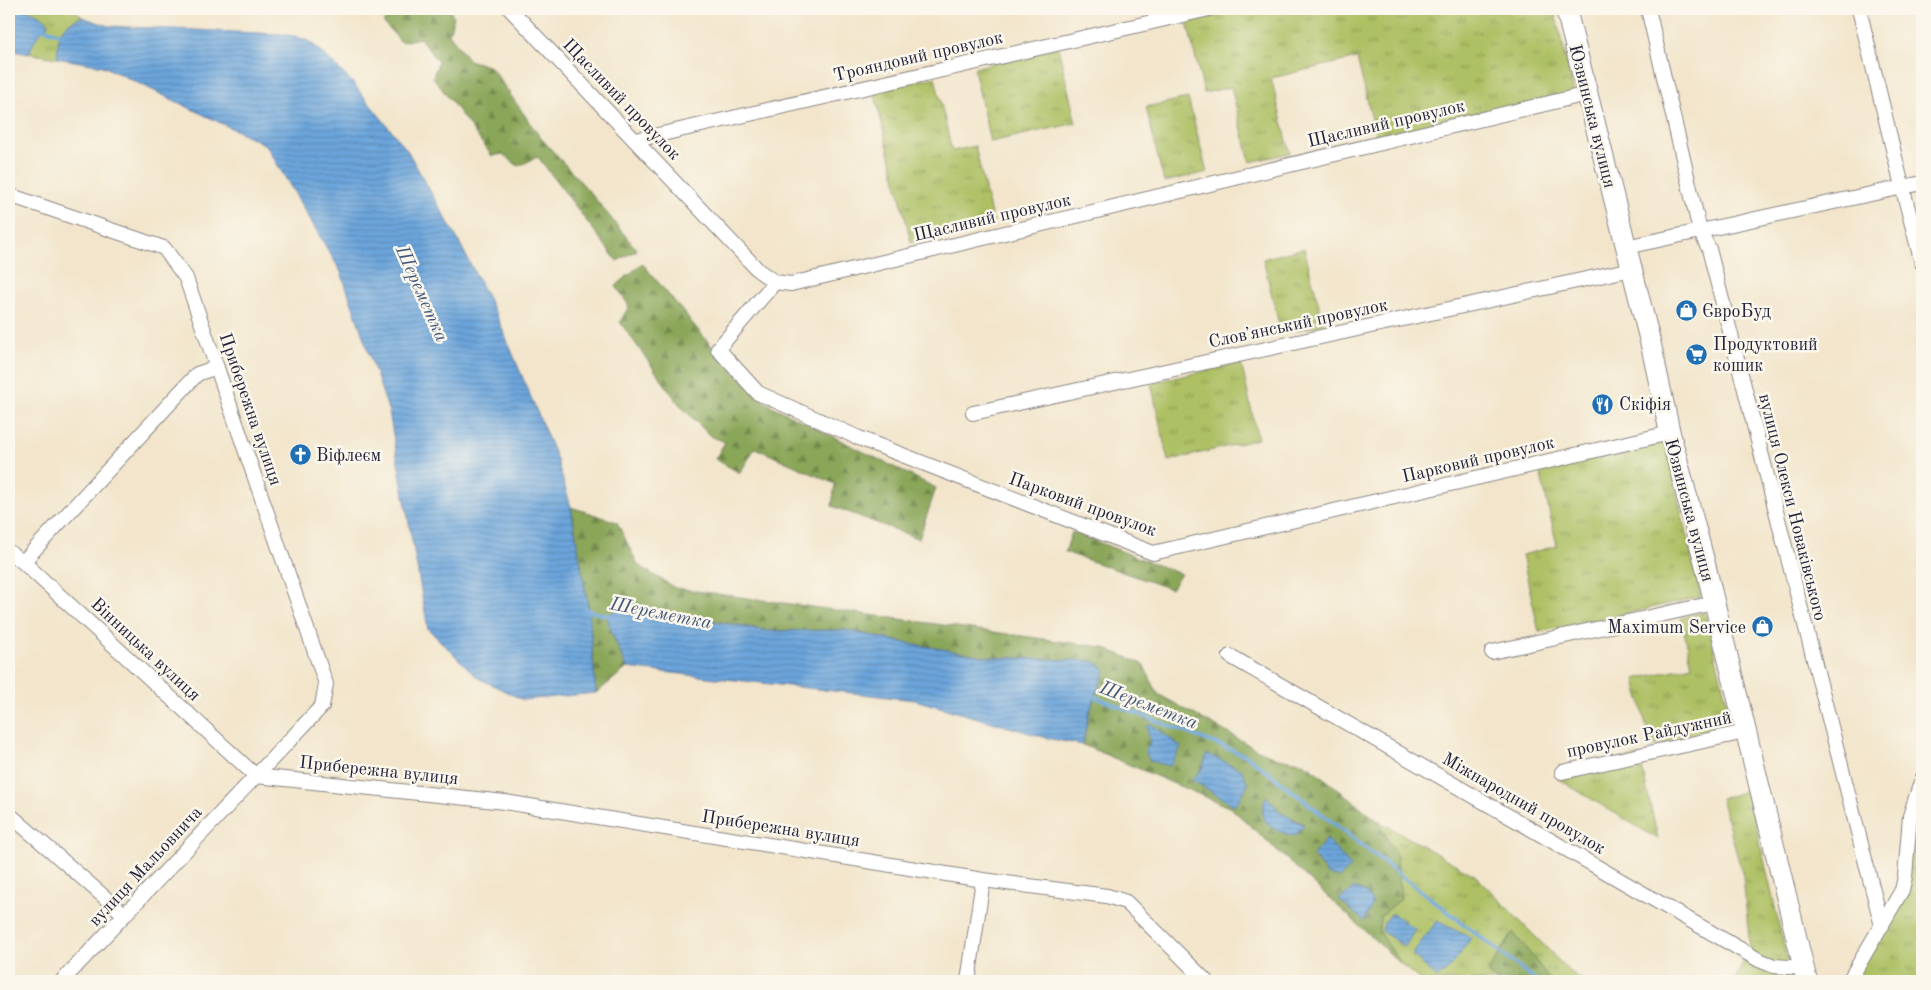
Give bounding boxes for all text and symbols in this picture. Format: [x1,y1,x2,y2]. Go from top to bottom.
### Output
street label: Трояндовий провулок [832,29,1005,85]
street label: Щасливий провулок [559,36,684,164]
street label: Юзвинська вулиця [1565,43,1619,190]
street label: Щасливий провулок [1306,97,1467,151]
street label: Щасливий провулок [912,191,1073,245]
water label: Шереметка [391,242,450,345]
street label: Словʼянський провулок [1207,296,1389,352]
shop icon: ЄвроБуд [1674,299,1698,323]
place label: ЄвроБуд [1702,303,1771,321]
street label: Прибережна вулиця [216,331,285,488]
place label: Продуктовий кошик [1713,336,1818,375]
supermarket icon: Продуктовий кошик [1685,342,1709,366]
restaurant icon: Скіфія [1591,392,1615,416]
street label: вулиця Олекси Новаківського [1755,392,1829,623]
place label: Скіфія [1619,396,1671,415]
street label: Парковий провулок [1400,434,1556,486]
street label: Юзвинська вулиця [1661,437,1717,584]
church icon: Віфлеєм [288,443,312,467]
place label: Віфлеєм [316,447,381,466]
street label: Парковий провулок [1006,470,1159,540]
street label: Вінницька вулиця [87,595,203,705]
water label: Шереметка [607,595,713,634]
shop icon: Maximum Service [1750,615,1774,639]
place label: Maximum Service [1607,619,1746,637]
water label: Шереметка [1096,679,1200,734]
street label: провулок Райдужний [1565,709,1733,761]
street label: Міжнародний провулок [1439,750,1608,858]
street label: Прибережна вулиця [298,754,459,788]
street label: вулиця Мальовнича [86,803,206,930]
street label: Прибережна вулиця [700,808,861,850]

